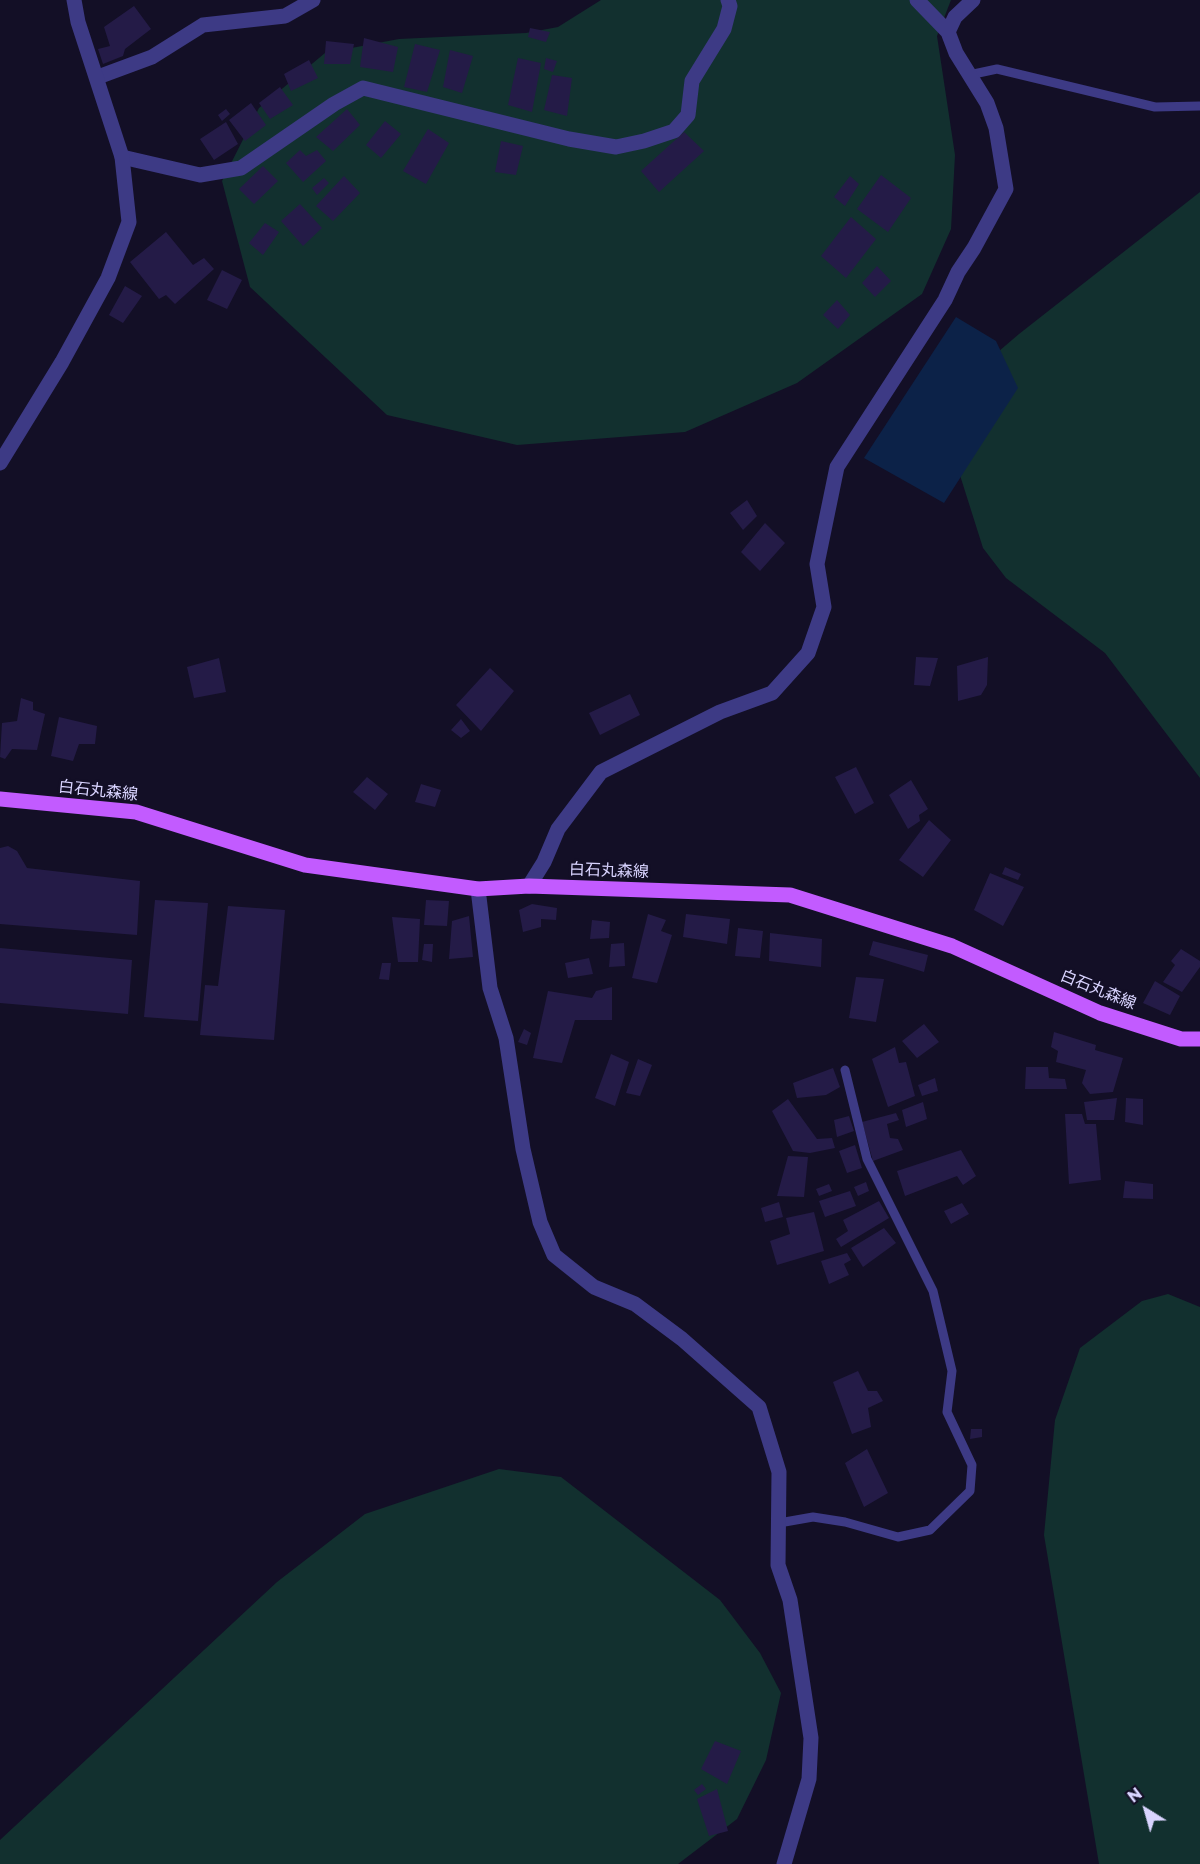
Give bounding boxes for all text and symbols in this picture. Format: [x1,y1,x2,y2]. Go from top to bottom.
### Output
street label: 白石丸森線 [57,777,139,805]
street label: 白石丸森線 [569,860,649,882]
street label: 白石丸森線 [1057,966,1139,1014]
north arrow [1116,1780,1176,1840]
text: N [1124,1784,1146,1807]

